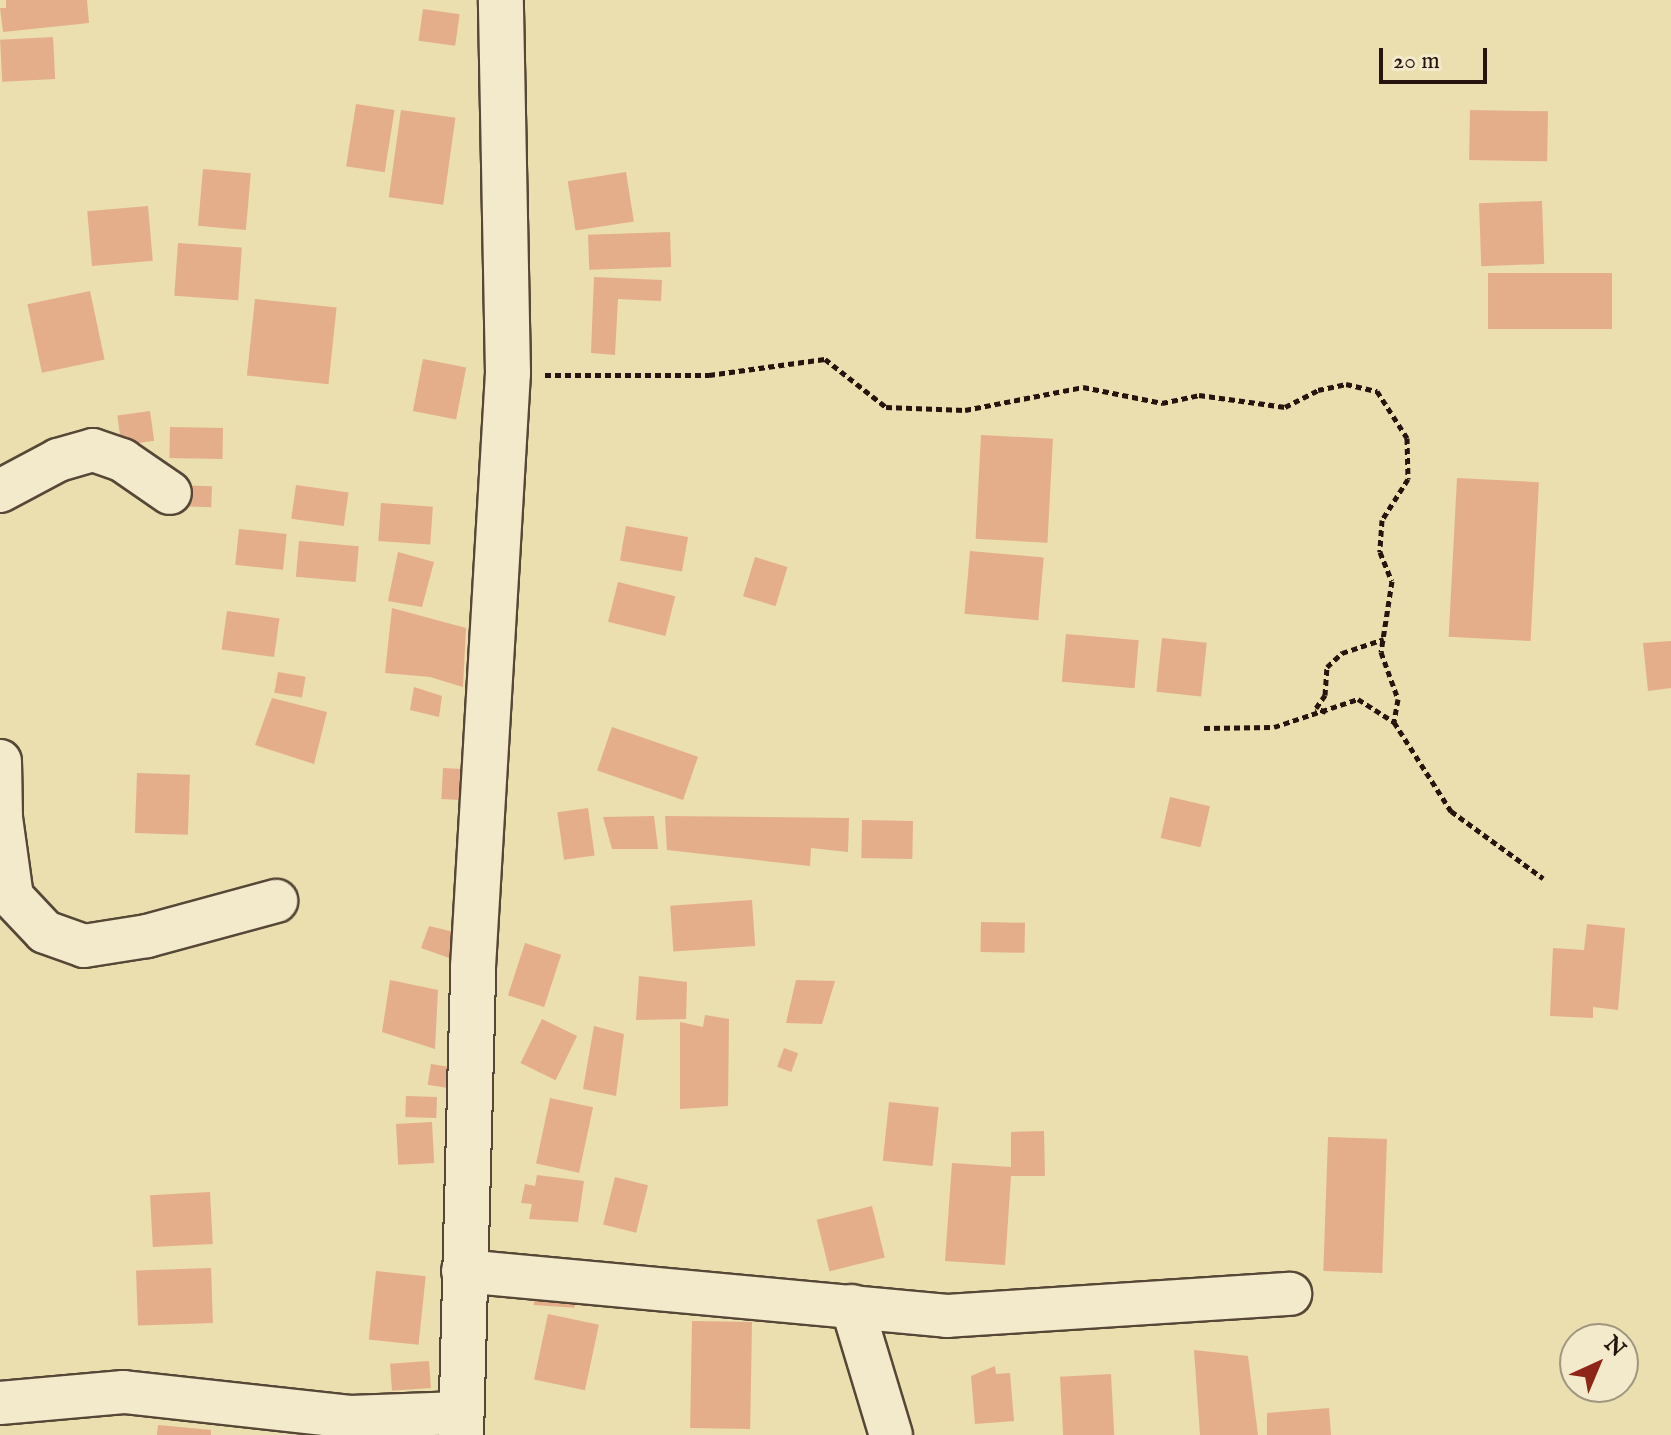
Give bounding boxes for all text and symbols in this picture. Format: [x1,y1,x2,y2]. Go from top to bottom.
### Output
scale bar [1383,32,1491,82]
text: 20 m [1393,46,1440,77]
north arrow [1559,1323,1639,1403]
text: N [1598,1330,1631,1364]

